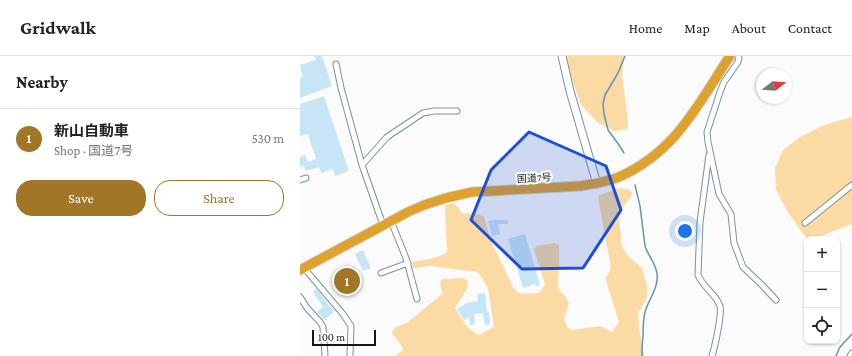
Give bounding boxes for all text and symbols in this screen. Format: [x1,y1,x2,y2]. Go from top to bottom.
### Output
text: Gridwalk [20,17,96,38]
text: Home [629,20,662,36]
text: Map [684,20,710,36]
text: About [732,20,766,36]
text: Contact [788,20,832,36]
north arrow [756,68,792,104]
text: Nearby [16,73,68,92]
text: 新山自動車 [54,123,129,139]
text: 1 [27,131,31,146]
text: 530 m [252,131,284,146]
text: Shop · 国道7号 [54,143,133,158]
street label: 国道7号 [516,172,552,184]
button: Save [16,180,146,216]
button: Share [154,180,284,216]
your location [675,221,695,241]
map controls [804,236,840,344]
button: + [804,236,840,272]
pin: 1 [334,266,360,296]
button: − [804,272,840,308]
button: locate [804,308,840,344]
scale bar [312,328,376,347]
text: 100 m [318,331,345,343]

